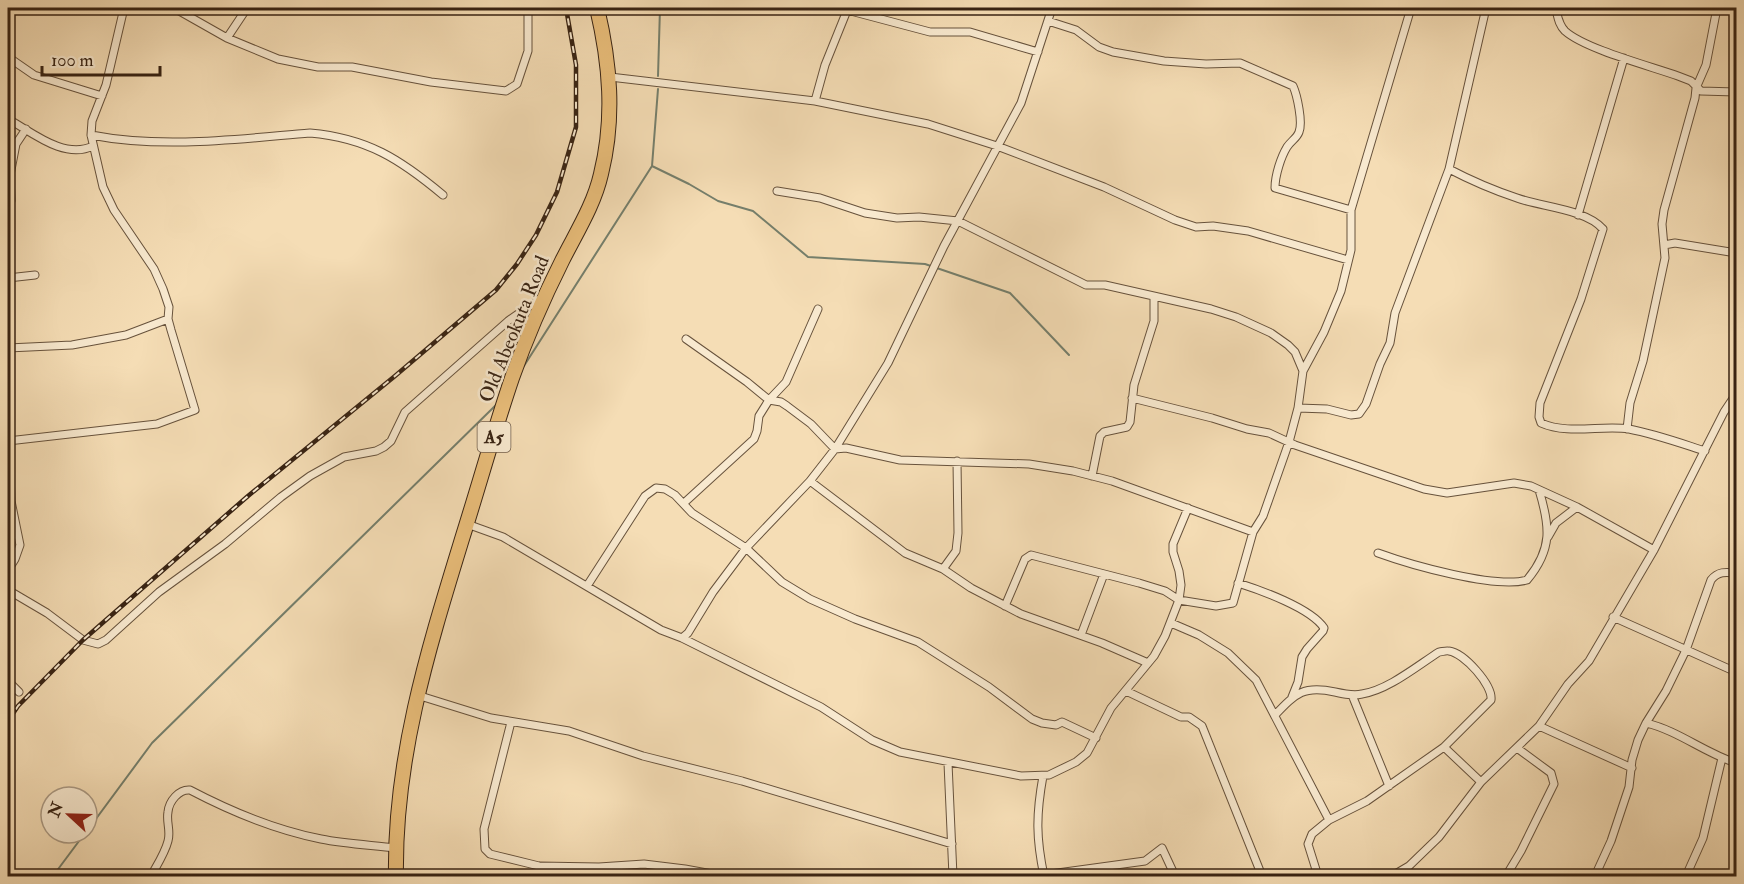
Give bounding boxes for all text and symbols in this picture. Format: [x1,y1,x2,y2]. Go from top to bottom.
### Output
scale bar [42,39,160,77]
text: 100 m [51,49,94,72]
street label: Old Abeokuta Road [473,252,555,406]
road number: A5 [478,422,510,452]
north arrow [39,785,99,845]
text: N [44,799,68,821]

